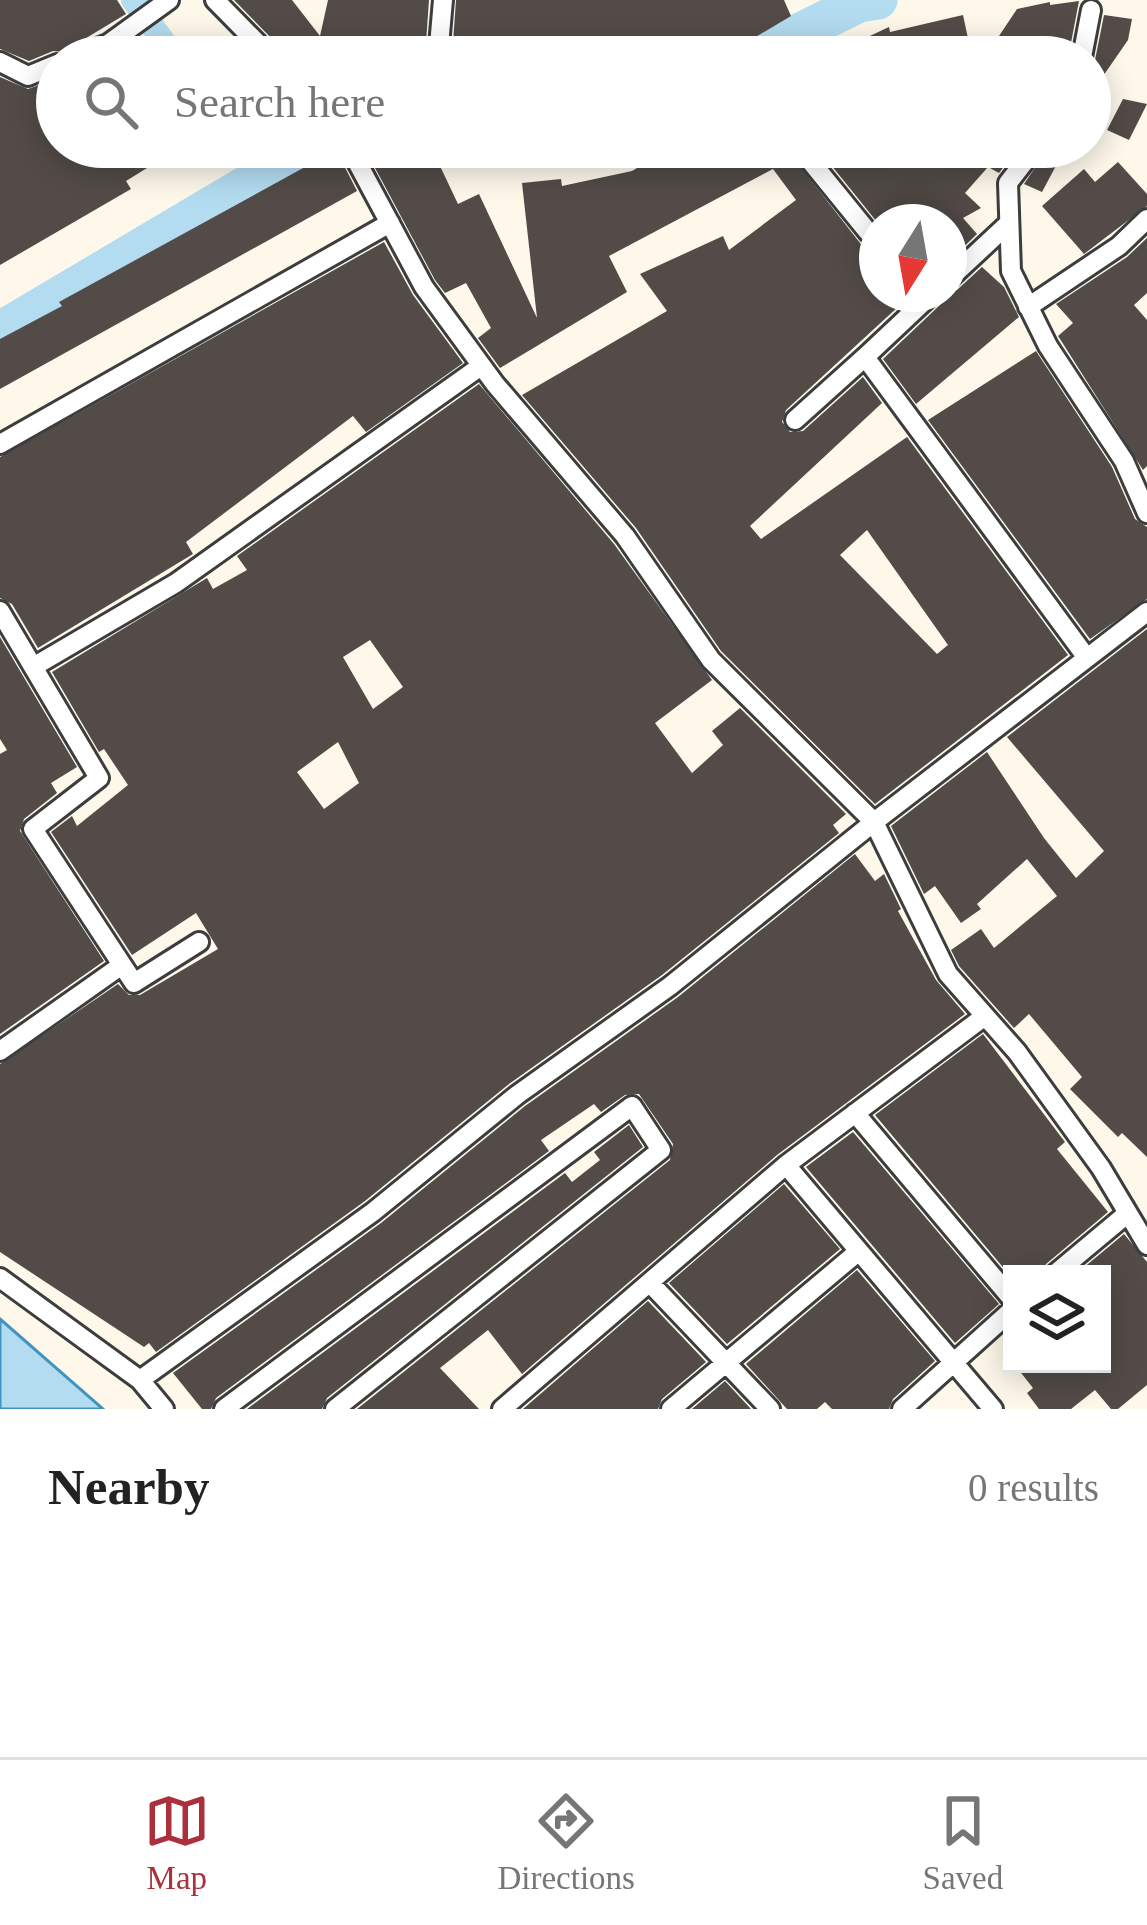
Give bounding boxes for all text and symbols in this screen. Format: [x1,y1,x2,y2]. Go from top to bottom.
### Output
search box [36,36,1111,168]
icon: search [78,69,144,135]
text: Search here [174,77,385,127]
north arrow [859,204,967,312]
map controls [1003,1265,1111,1373]
button: layers [1003,1265,1111,1373]
text: Nearby [48,1459,209,1515]
text: 0 results [968,1466,1099,1509]
tab: Map [144,1788,210,1897]
tab: Directions [497,1788,635,1897]
tab: Saved [923,1788,1003,1897]

